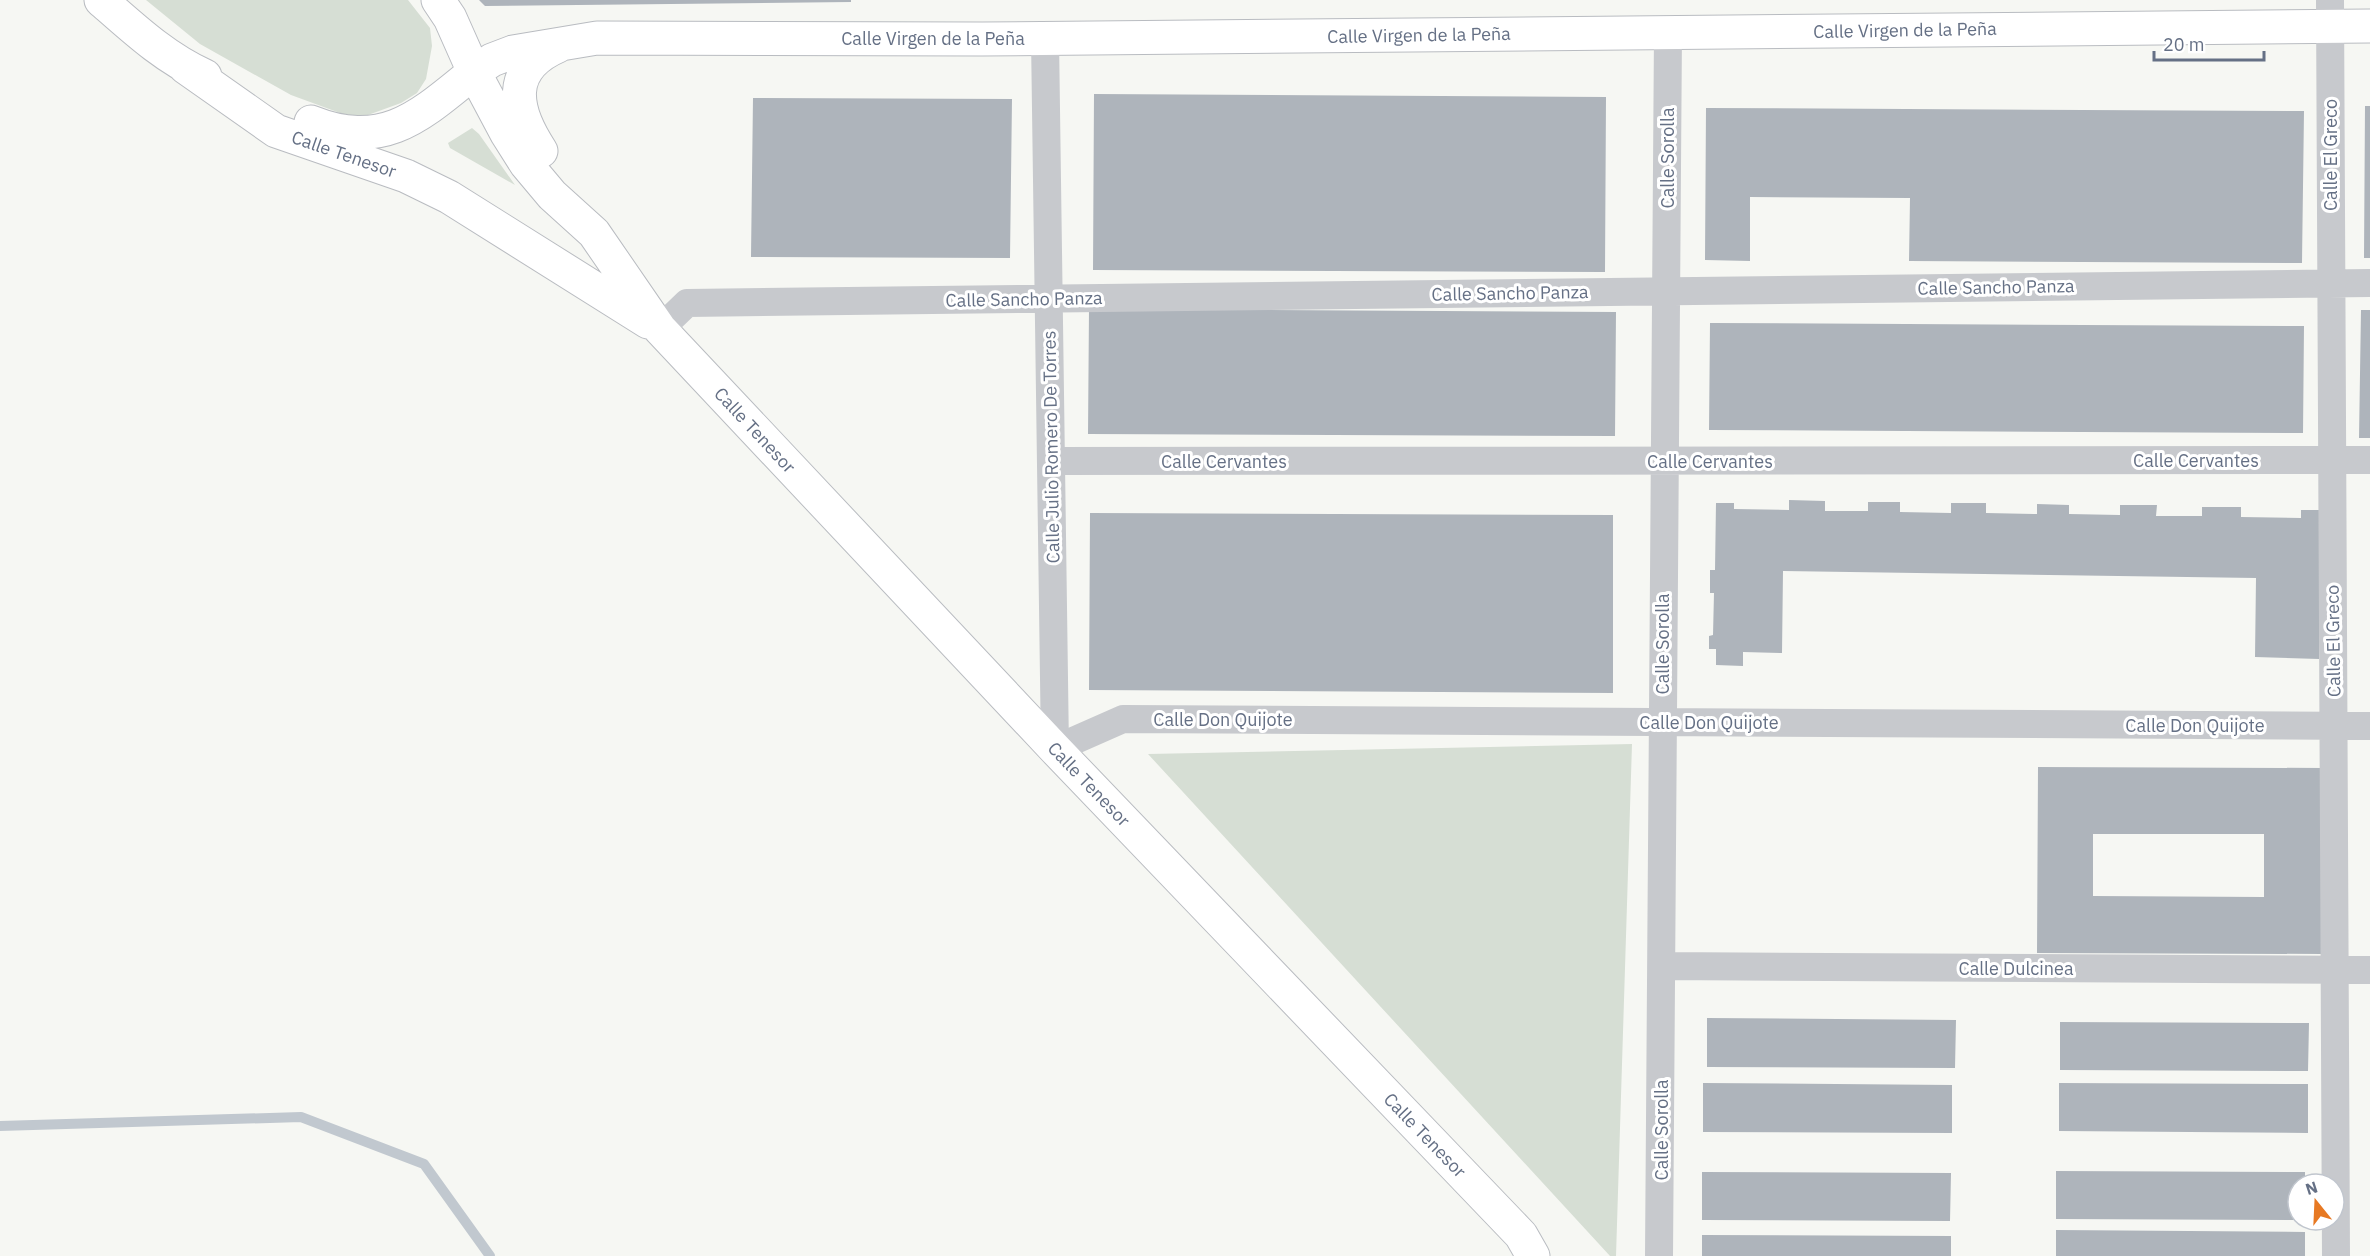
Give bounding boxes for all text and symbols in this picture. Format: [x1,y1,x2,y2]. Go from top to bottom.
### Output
street label: Calle Virgen de la Peña [1813,17,1997,43]
street label: Calle Virgen de la Peña [1327,22,1511,48]
scale bar [2154,24,2264,62]
street label: Calle Virgen de la Peña [841,27,1025,50]
text: 20 m [2163,33,2205,56]
street label: Calle El Greco [2319,99,2342,211]
street label: Calle Sorolla [1656,107,1679,209]
street label: Calle Tenesor [289,125,400,183]
street label: Calle Sancho Panza [1917,274,2075,300]
street label: Calle Sancho Panza [1431,280,1589,306]
street label: Calle Sancho Panza [945,286,1103,312]
street label: Calle Julio Romero De Torres [1037,330,1065,564]
street label: Calle Tenesor [709,382,801,478]
street label: Calle Cervantes [2133,449,2259,472]
street label: Calle Cervantes [1161,450,1287,473]
street label: Calle Cervantes [1647,450,1773,473]
street label: Calle El Greco [2321,585,2345,697]
street label: Calle Sorolla [1651,593,1674,695]
street label: Calle Don Quijote [1153,708,1293,731]
street label: Calle Don Quijote [1639,711,1779,734]
street label: Calle Don Quijote [2125,714,2265,737]
street label: Calle Tenesor [1043,737,1135,832]
street label: Calle Dulcinea [1958,957,2074,980]
street label: Calle Sorolla [1650,1079,1673,1181]
street label: Calle Tenesor [1379,1088,1471,1183]
north arrow [2286,1172,2346,1232]
text: N [2303,1176,2320,1199]

